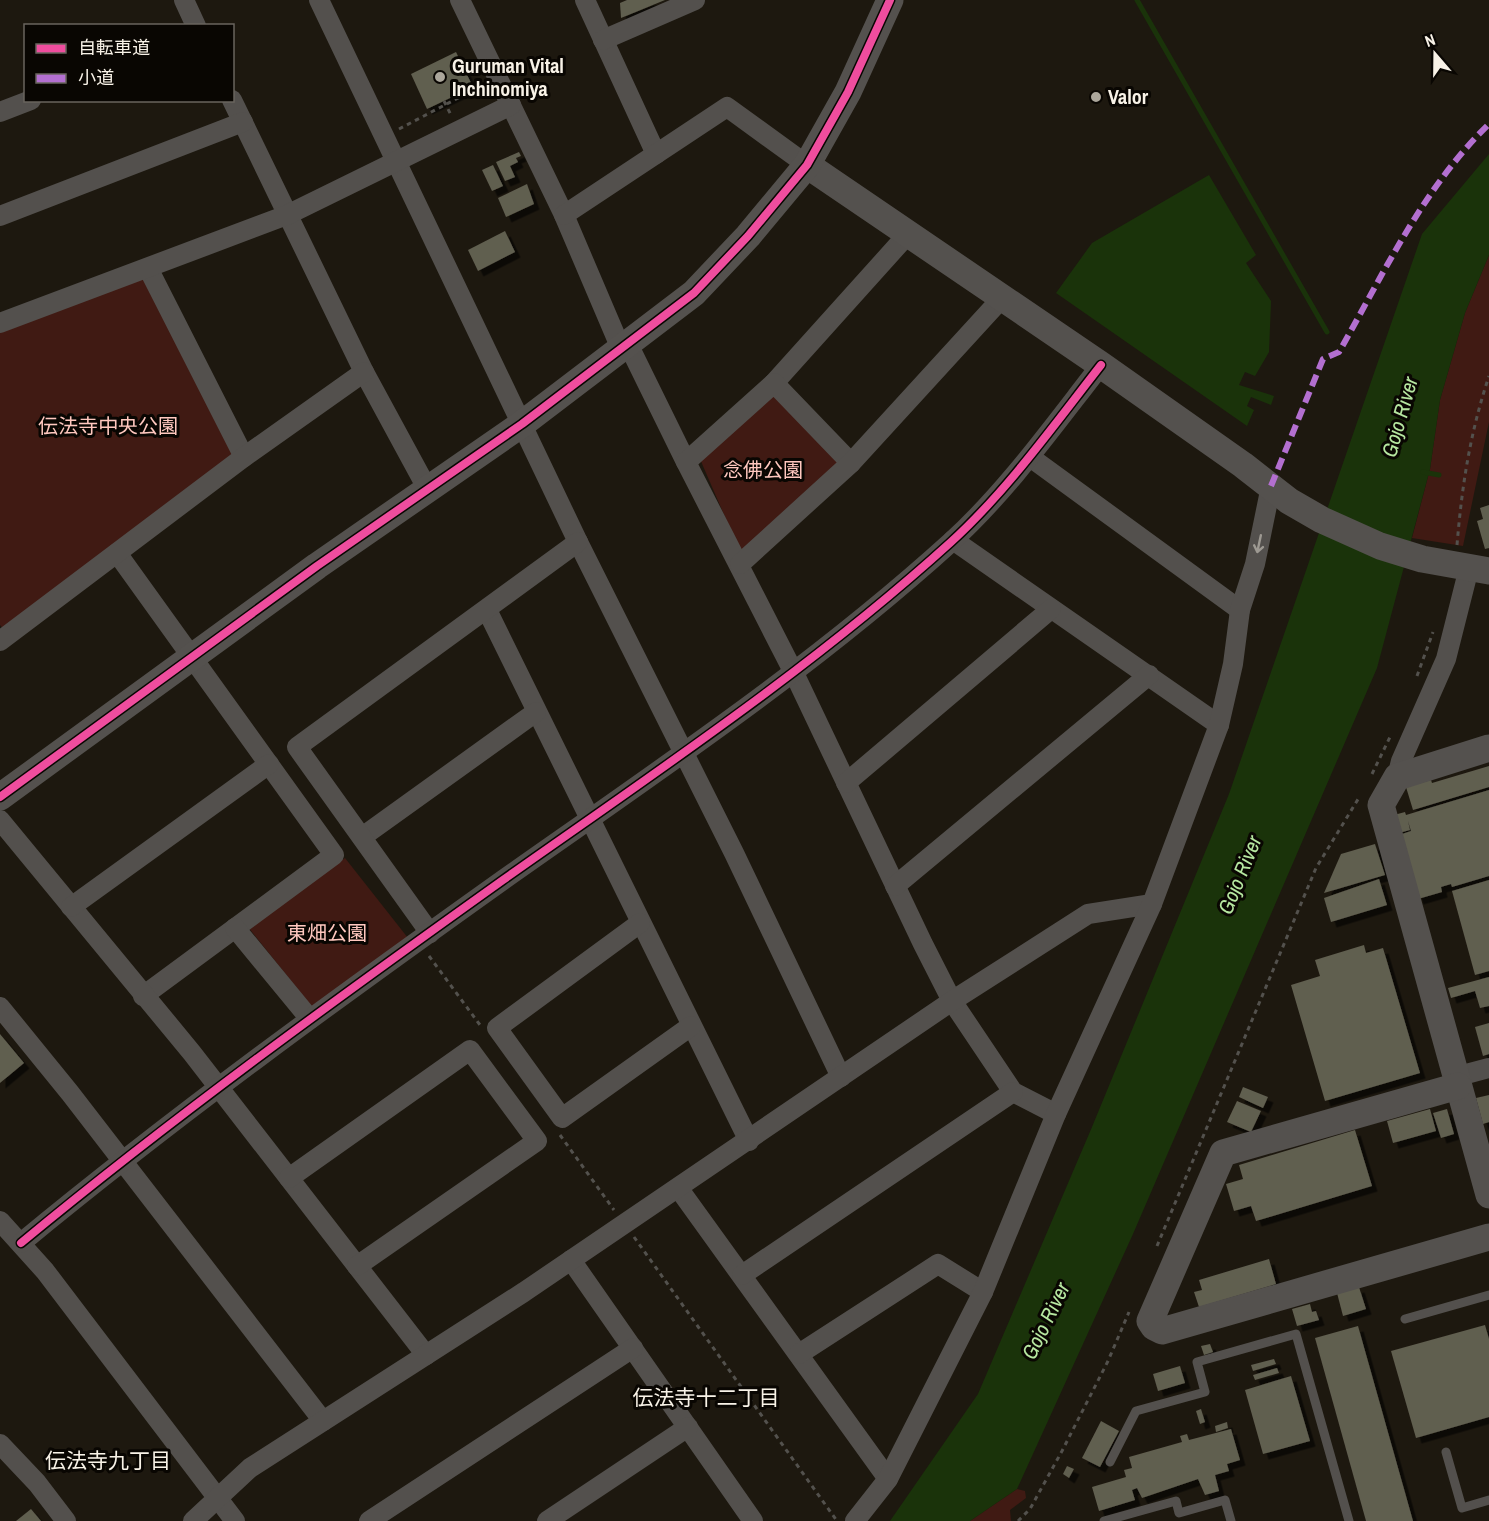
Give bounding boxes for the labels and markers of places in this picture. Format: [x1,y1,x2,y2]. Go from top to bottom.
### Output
place label: Guruman Vital Inchinomiya [452,52,564,102]
marker: Guruman Vital Inchinomiya [433,70,447,84]
place label: Valor [1108,83,1149,110]
marker: Valor [1089,90,1103,104]

